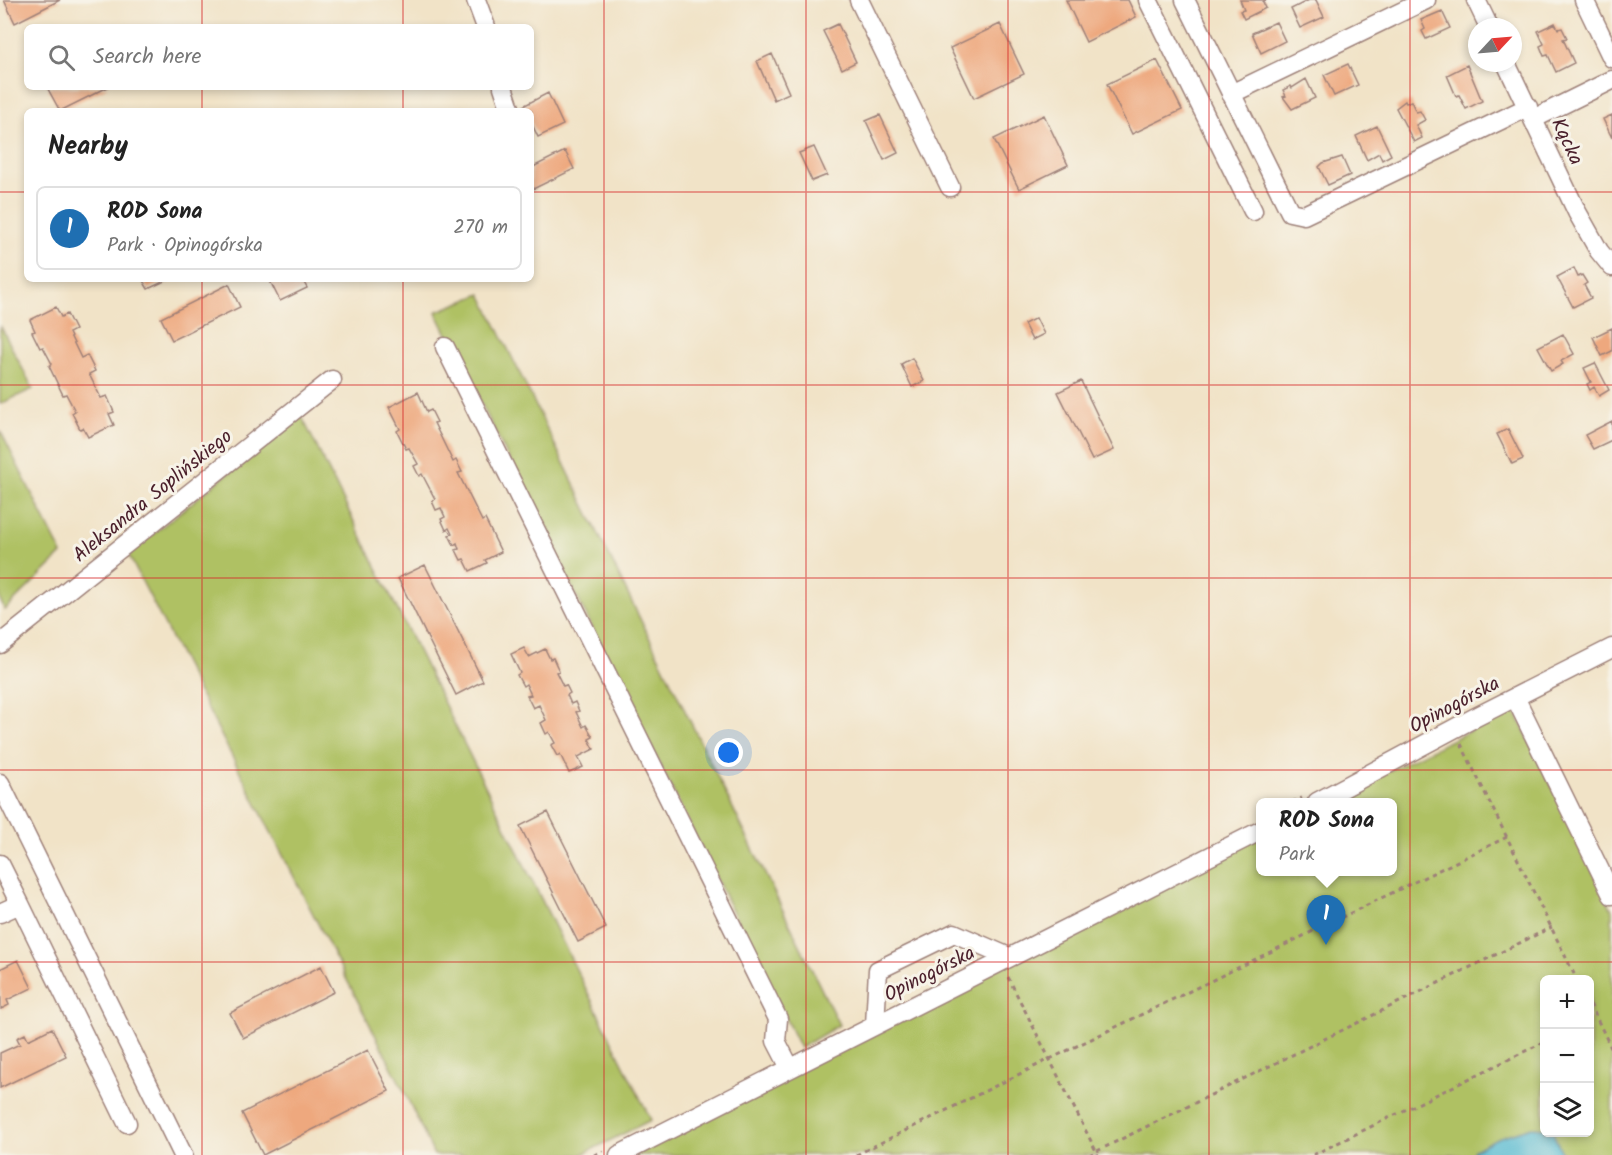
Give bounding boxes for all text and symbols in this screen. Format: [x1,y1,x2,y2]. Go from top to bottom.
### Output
north arrow [1468,18,1522,72]
search box [24,24,534,90]
text: Search here [93,40,201,75]
icon: search [45,41,78,74]
street label: Kącka [1541,113,1591,171]
text: Nearby [48,126,128,168]
text: ROD Sona [107,195,203,230]
text: 1 [66,212,73,244]
text: 270 m [453,212,508,244]
text: Park · Opinogórska [107,230,263,262]
street label: Aleksandra Soplińskiego [66,422,240,571]
street label: Opinogórska [1404,668,1506,743]
your location [714,738,743,767]
popup [1256,798,1397,876]
text: ROD Sona [1279,804,1374,839]
text: Park [1279,839,1315,871]
pin: 1 [1306,896,1346,945]
street label: Opinogórska [879,938,981,1011]
map controls [1540,975,1594,1137]
button: + [1540,975,1594,1029]
button: − [1540,1029,1594,1083]
button: layers [1540,1083,1594,1137]

